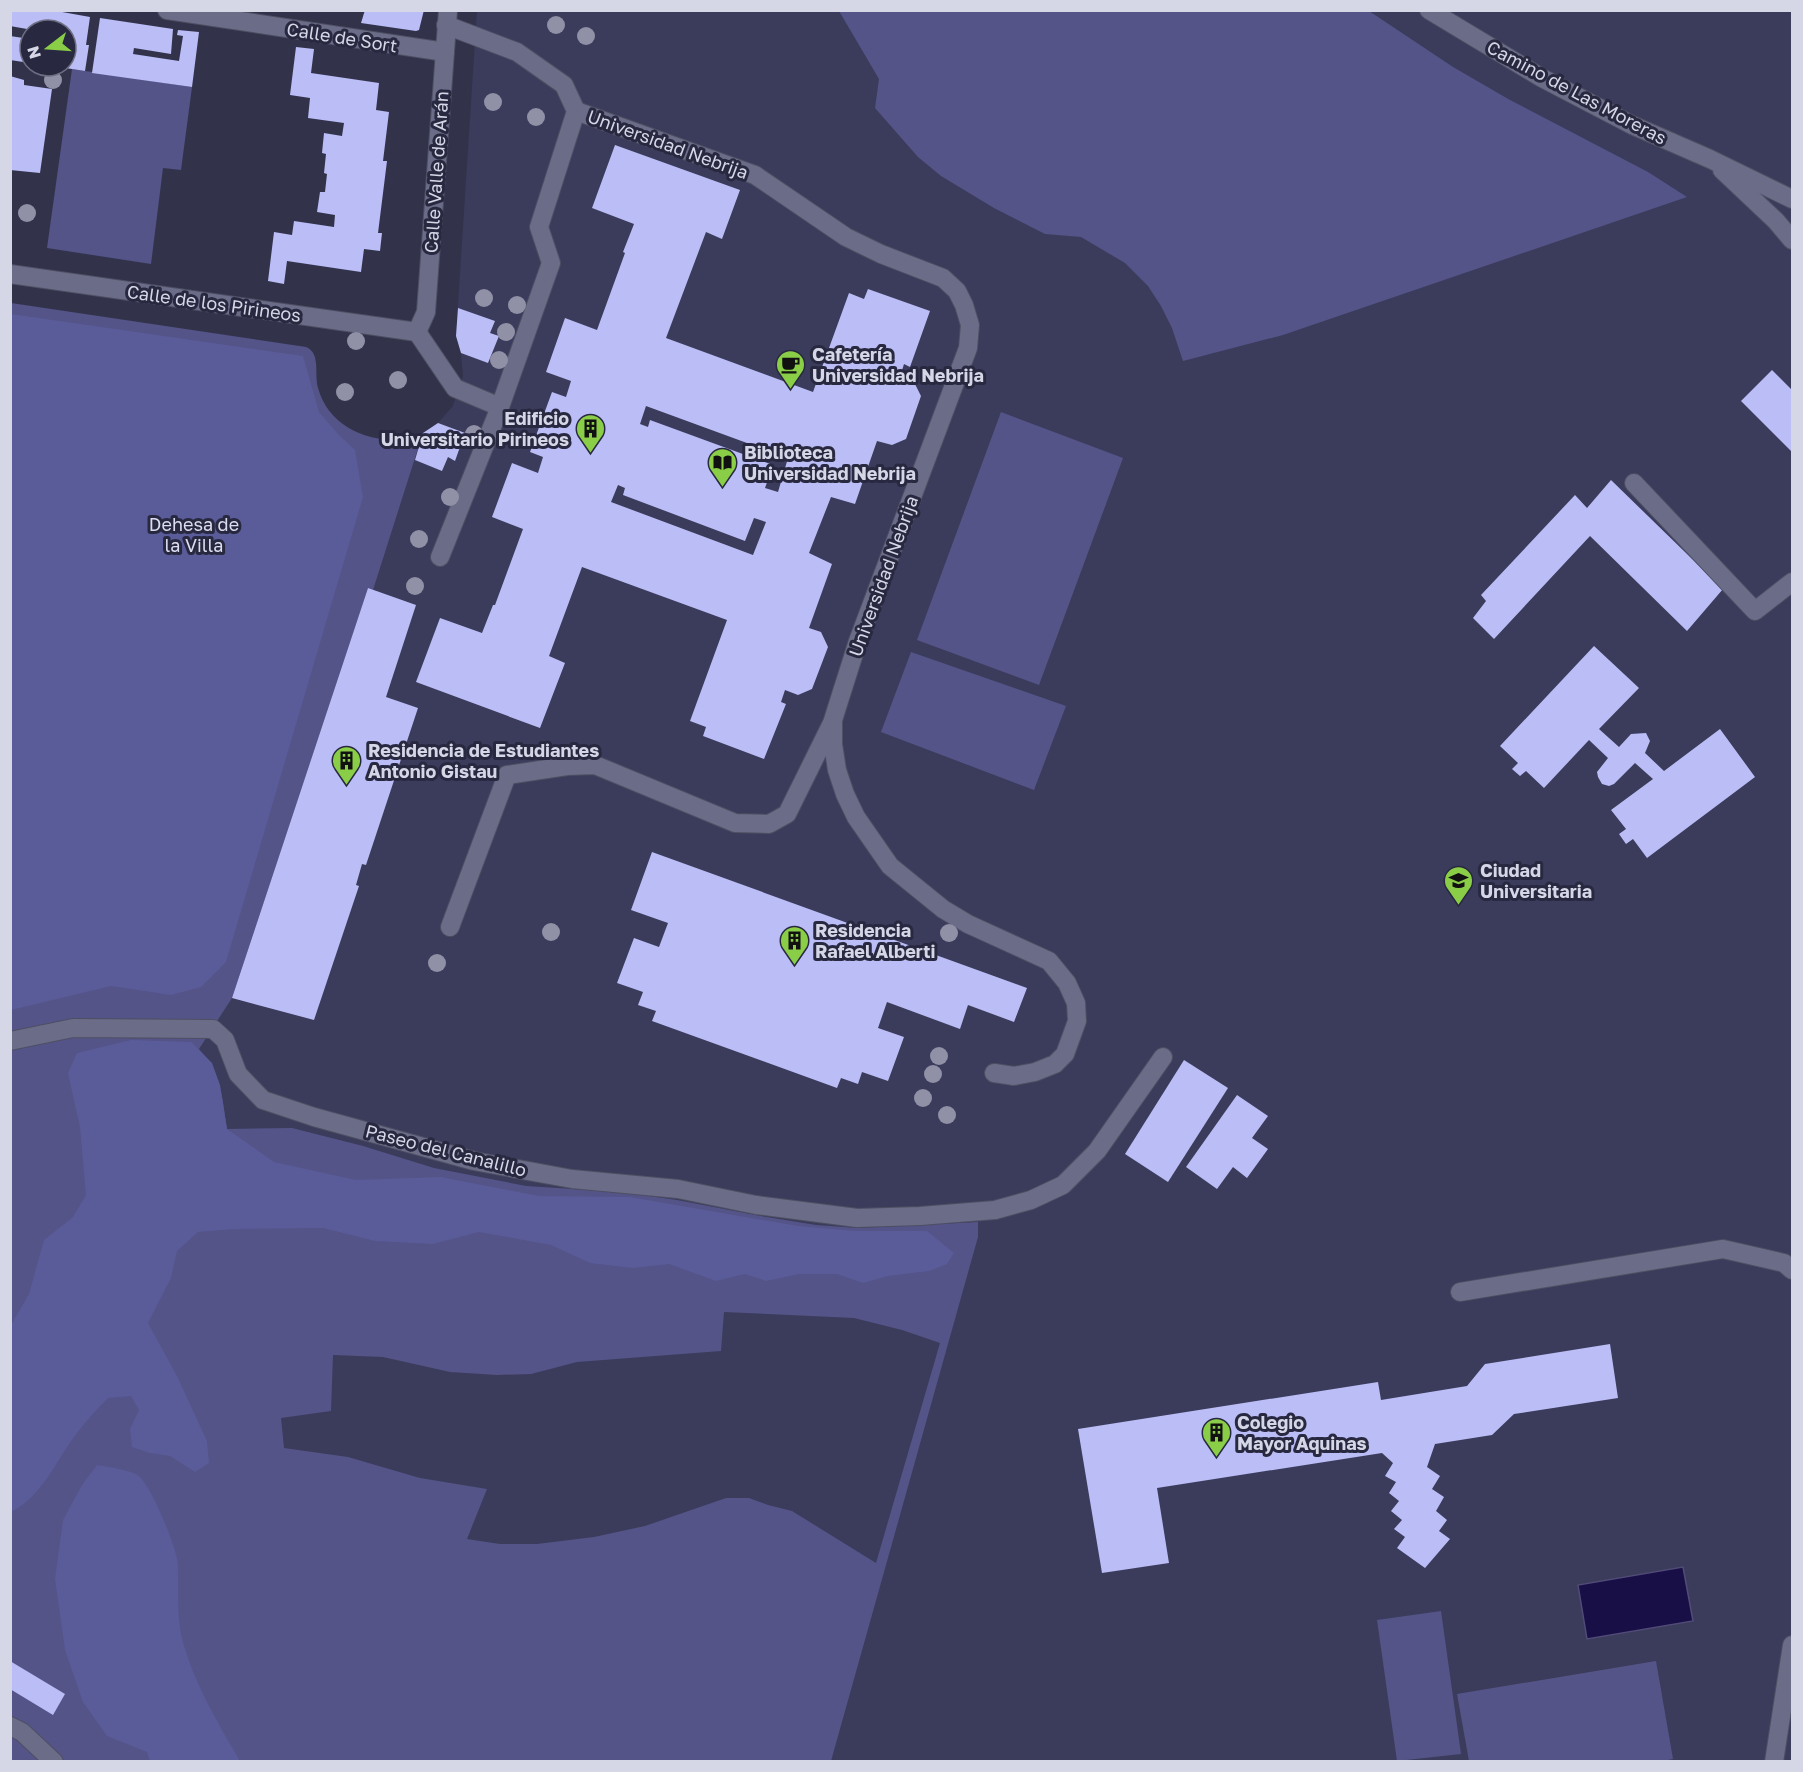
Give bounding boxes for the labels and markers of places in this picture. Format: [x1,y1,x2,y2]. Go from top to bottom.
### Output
place label: Cafetería Universidad Nebrija [812,343,984,386]
cafe icon: Cafetería Universidad Nebrija [775,348,807,390]
place label: Edificio Universitario Pirineos [381,407,569,450]
building icon: Edificio Universitario Pirineos [574,412,606,454]
place label: Biblioteca Universidad Nebrija [744,441,916,484]
library icon: Biblioteca Universidad Nebrija [707,446,739,488]
place label: Residencia de Estudiantes Antonio Gistau [368,739,599,782]
building icon: Residencia de Estudiantes Antonio Gistau [331,744,363,786]
place label: Ciudad Universitaria [1480,859,1592,902]
school or university icon: Ciudad Universitaria [1443,864,1475,906]
place label: Residencia Rafael Alberti [815,919,935,962]
building icon: Residencia Rafael Alberti [778,924,810,966]
place label: Colegio Mayor Aquinas [1237,1411,1367,1454]
building icon: Colegio Mayor Aquinas [1200,1416,1232,1458]

